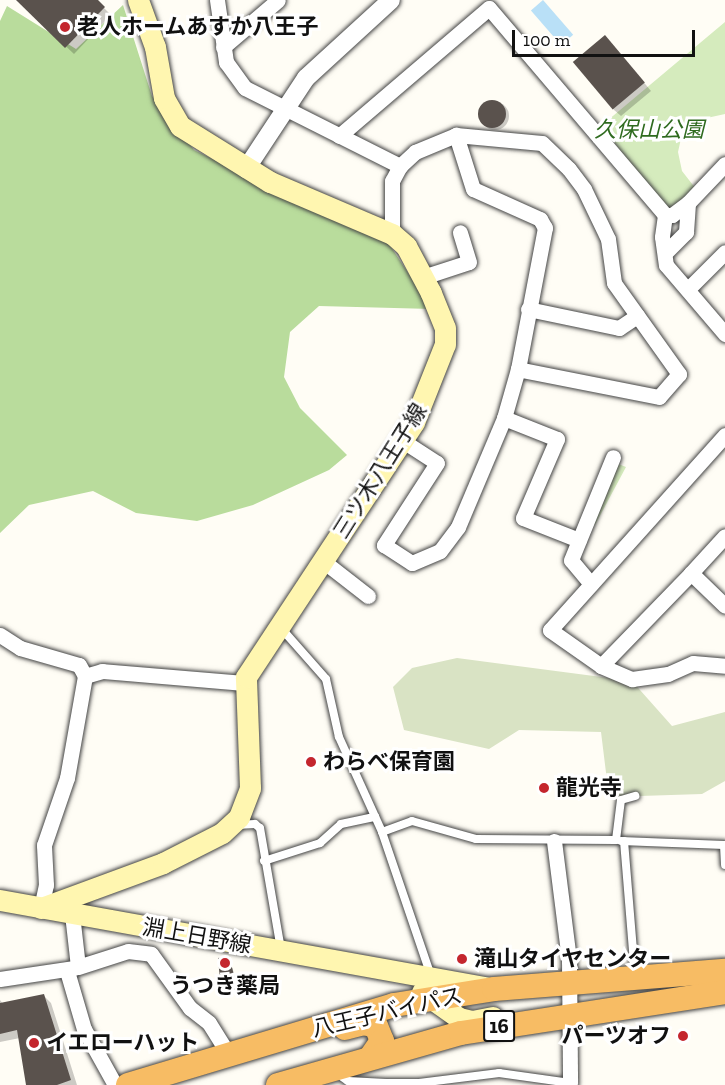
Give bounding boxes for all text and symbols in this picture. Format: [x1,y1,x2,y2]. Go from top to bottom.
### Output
place label: 老人ホームあすか八王子 [77,14,319,40]
scale bar [515,18,698,56]
marker: 老人ホームあすか八王子 [58,20,72,34]
text: 100 m [523,29,570,51]
park label: 久保山公園 [594,117,704,143]
street label: 三ツ木八王子線 [328,399,432,543]
place label: わらべ保育園 [323,749,455,775]
marker: わらべ保育園 [304,755,318,769]
place label: 龍光寺 [556,775,622,801]
marker: 龍光寺 [537,781,551,795]
street label: 淵上日野線 [141,913,253,959]
place label: 滝山タイヤセンター [474,946,672,972]
marker: 滝山タイヤセンター [455,952,469,966]
marker: うつき薬局 [218,956,232,970]
place label: うつき薬局 [170,973,280,999]
street label: 八王子バイパス [309,982,465,1042]
road number: 16 [482,1008,516,1044]
place label: パーツオフ [561,1023,671,1049]
marker: パーツオフ [676,1029,690,1043]
place label: イエローハット [46,1030,200,1056]
marker: イエローハット [27,1036,41,1050]

